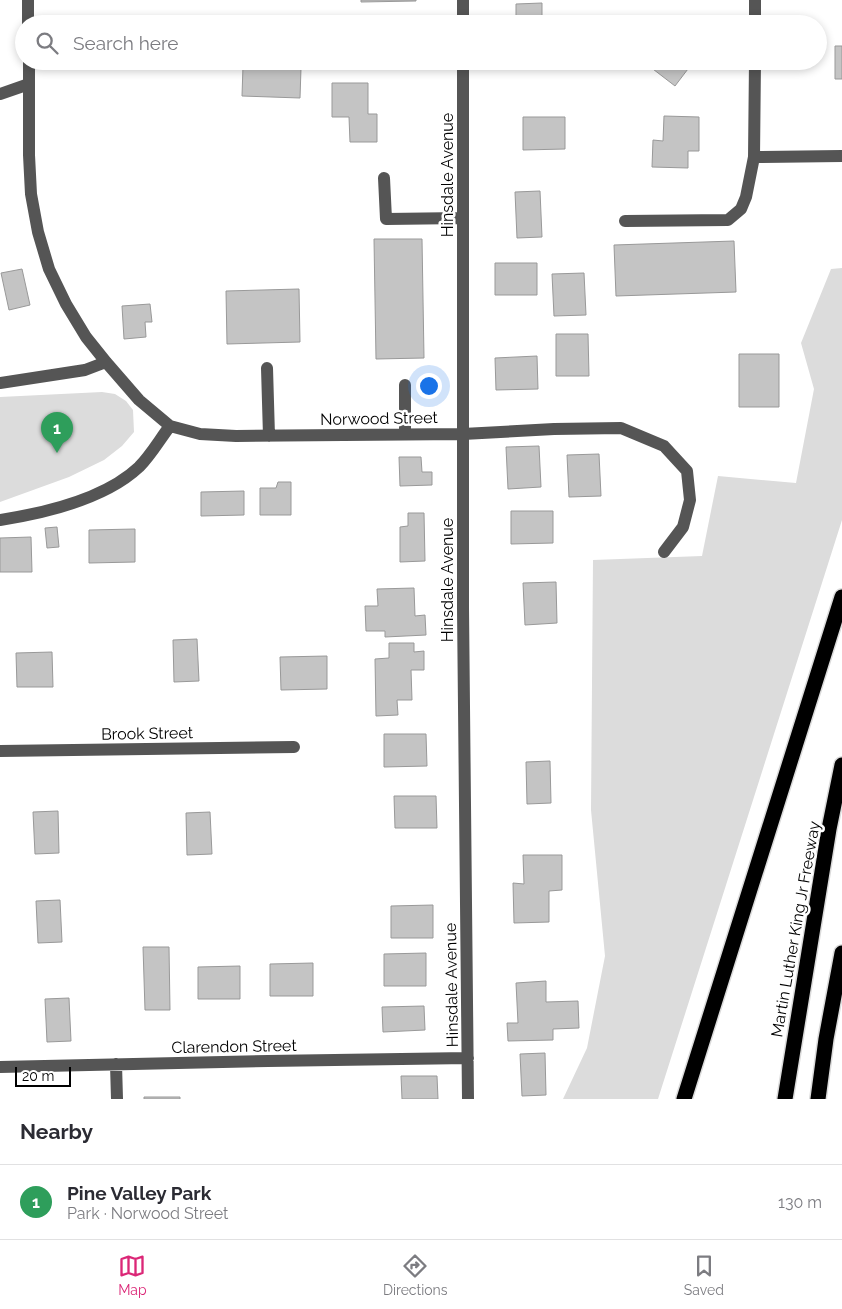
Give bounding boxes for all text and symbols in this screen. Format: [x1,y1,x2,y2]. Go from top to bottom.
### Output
search box [15,15,827,70]
icon: search [33,29,61,57]
text: Search here [73,32,179,54]
street label: Hinsdale Avenue [438,113,457,237]
your location [416,373,442,399]
street label: Norwood Street [320,408,439,429]
pin: 1 [41,412,73,453]
street label: Hinsdale Avenue [438,518,457,642]
street label: Brook Street [101,723,194,744]
street label: Martin Luther King Jr Freeway [767,819,824,1039]
street label: Hinsdale Avenue [441,923,462,1047]
street label: Clarendon Street [171,1036,297,1057]
scale bar [15,1064,71,1087]
text: 20 m [22,1068,54,1084]
text: Nearby [20,1119,93,1144]
text: Pine Valley Park [67,1182,211,1204]
text: 1 [32,1193,40,1212]
text: 130 m [778,1193,822,1212]
text: Park · Norwood Street [67,1204,228,1223]
tab: Map [118,1252,147,1298]
tab: Directions [383,1252,448,1298]
tab: Saved [684,1252,724,1298]

